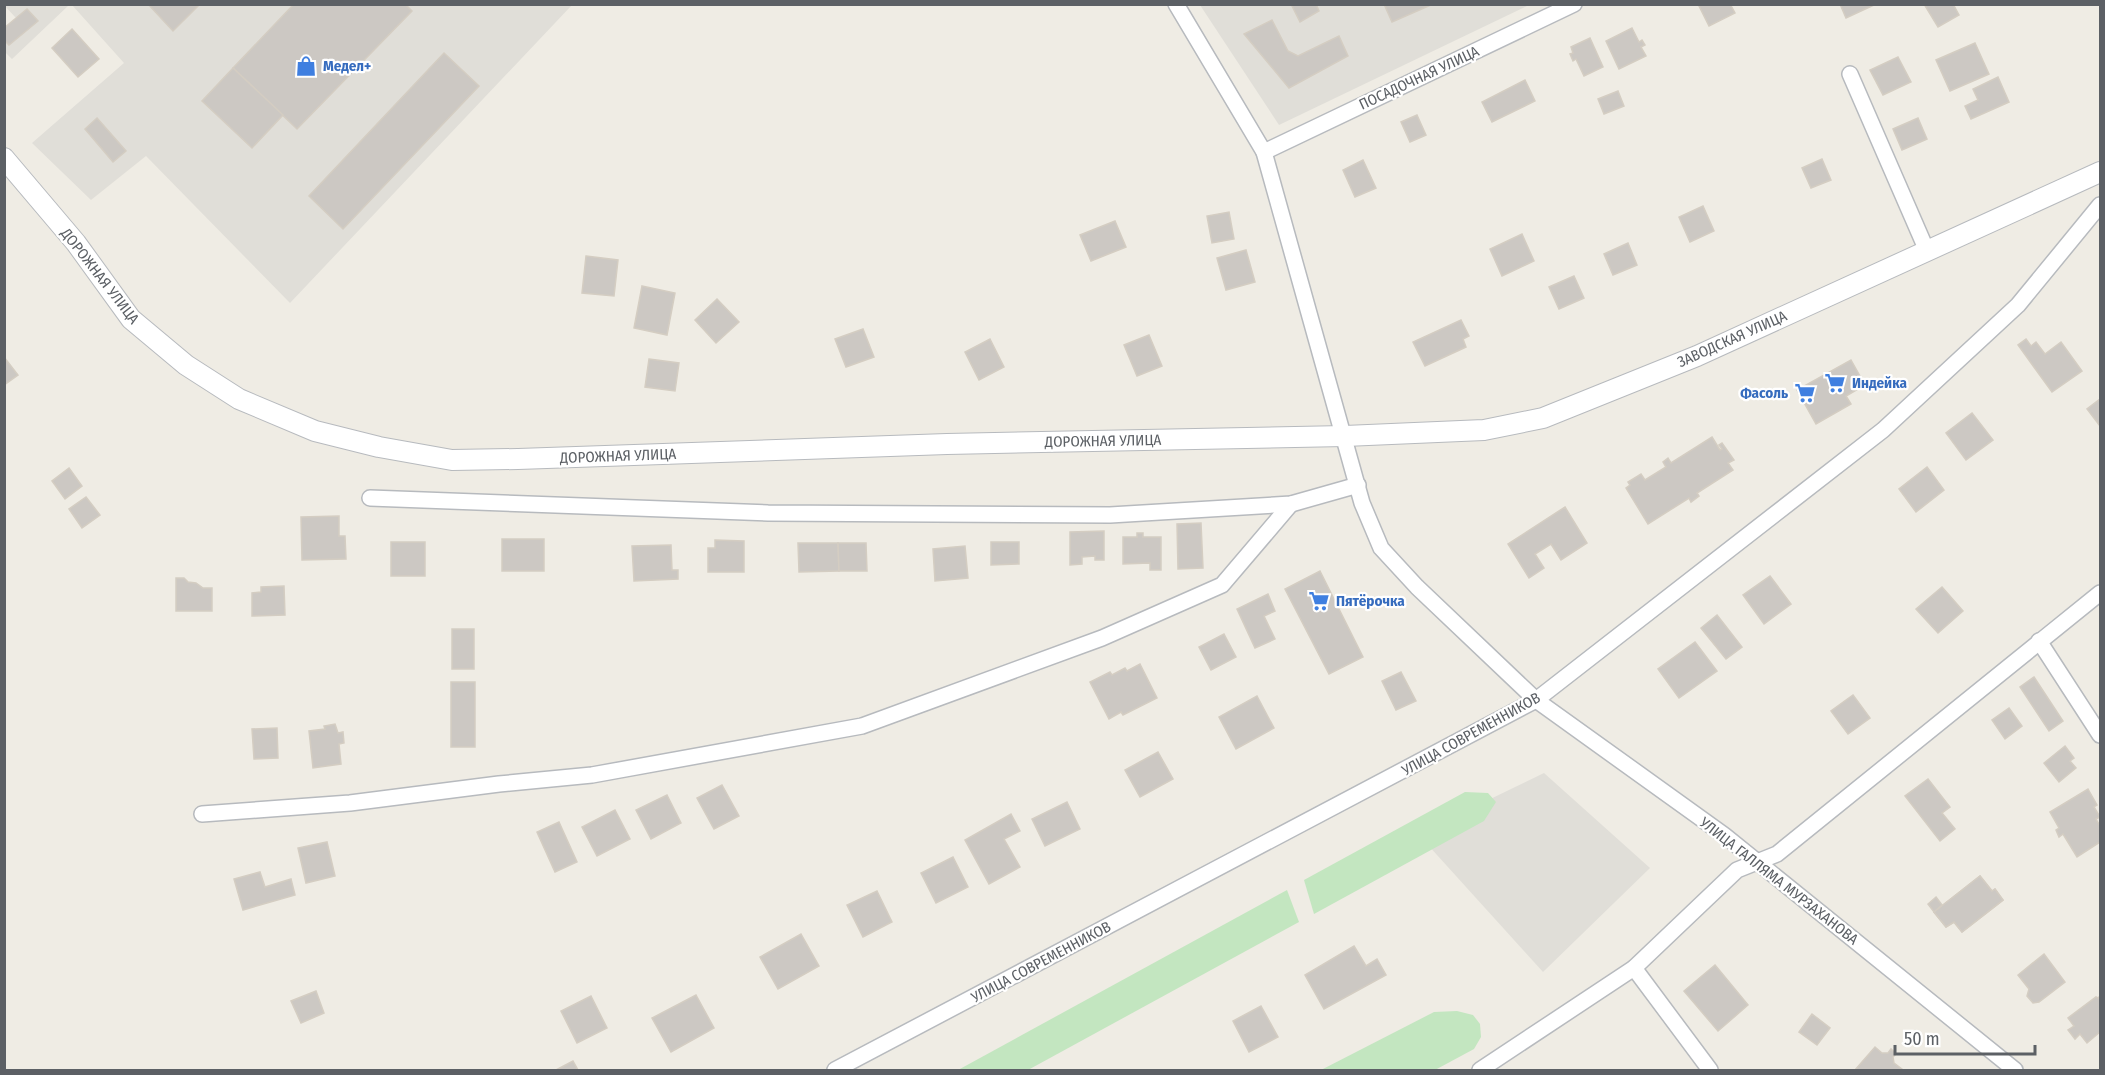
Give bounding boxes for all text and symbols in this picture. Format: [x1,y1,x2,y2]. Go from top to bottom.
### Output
street label: ПОСАДОЧНАЯ УЛИЦА [1356,42,1482,114]
shop icon: Медел+ [294,54,318,78]
place label: Медел+ [323,57,371,75]
street label: ДОРОЖНАЯ УЛИЦА [56,224,143,328]
street label: ЗАВОДСКАЯ УЛИЦА [1675,307,1790,371]
supermarket icon: Индейка [1823,371,1847,395]
place label: Индейка [1852,374,1907,392]
supermarket icon: Фасоль [1793,381,1817,405]
place label: Фасоль [1740,384,1788,402]
street label: ДОРОЖНАЯ УЛИЦА [1044,431,1162,451]
street label: ДОРОЖНАЯ УЛИЦА [558,445,677,467]
supermarket icon: Пятёрочка [1307,589,1331,613]
place label: Пятёрочка [1336,592,1405,610]
street label: УЛИЦА СОВРЕМЕННИКОВ [1398,688,1543,780]
street label: УЛИЦА ГАЛЛЯМА МУРЗАХАНОВА [1695,813,1862,949]
street label: УЛИЦА СОВРЕМЕННИКОВ [967,918,1114,1007]
scale bar [1895,1018,2034,1056]
text: 50 m [1904,1028,1940,1050]

